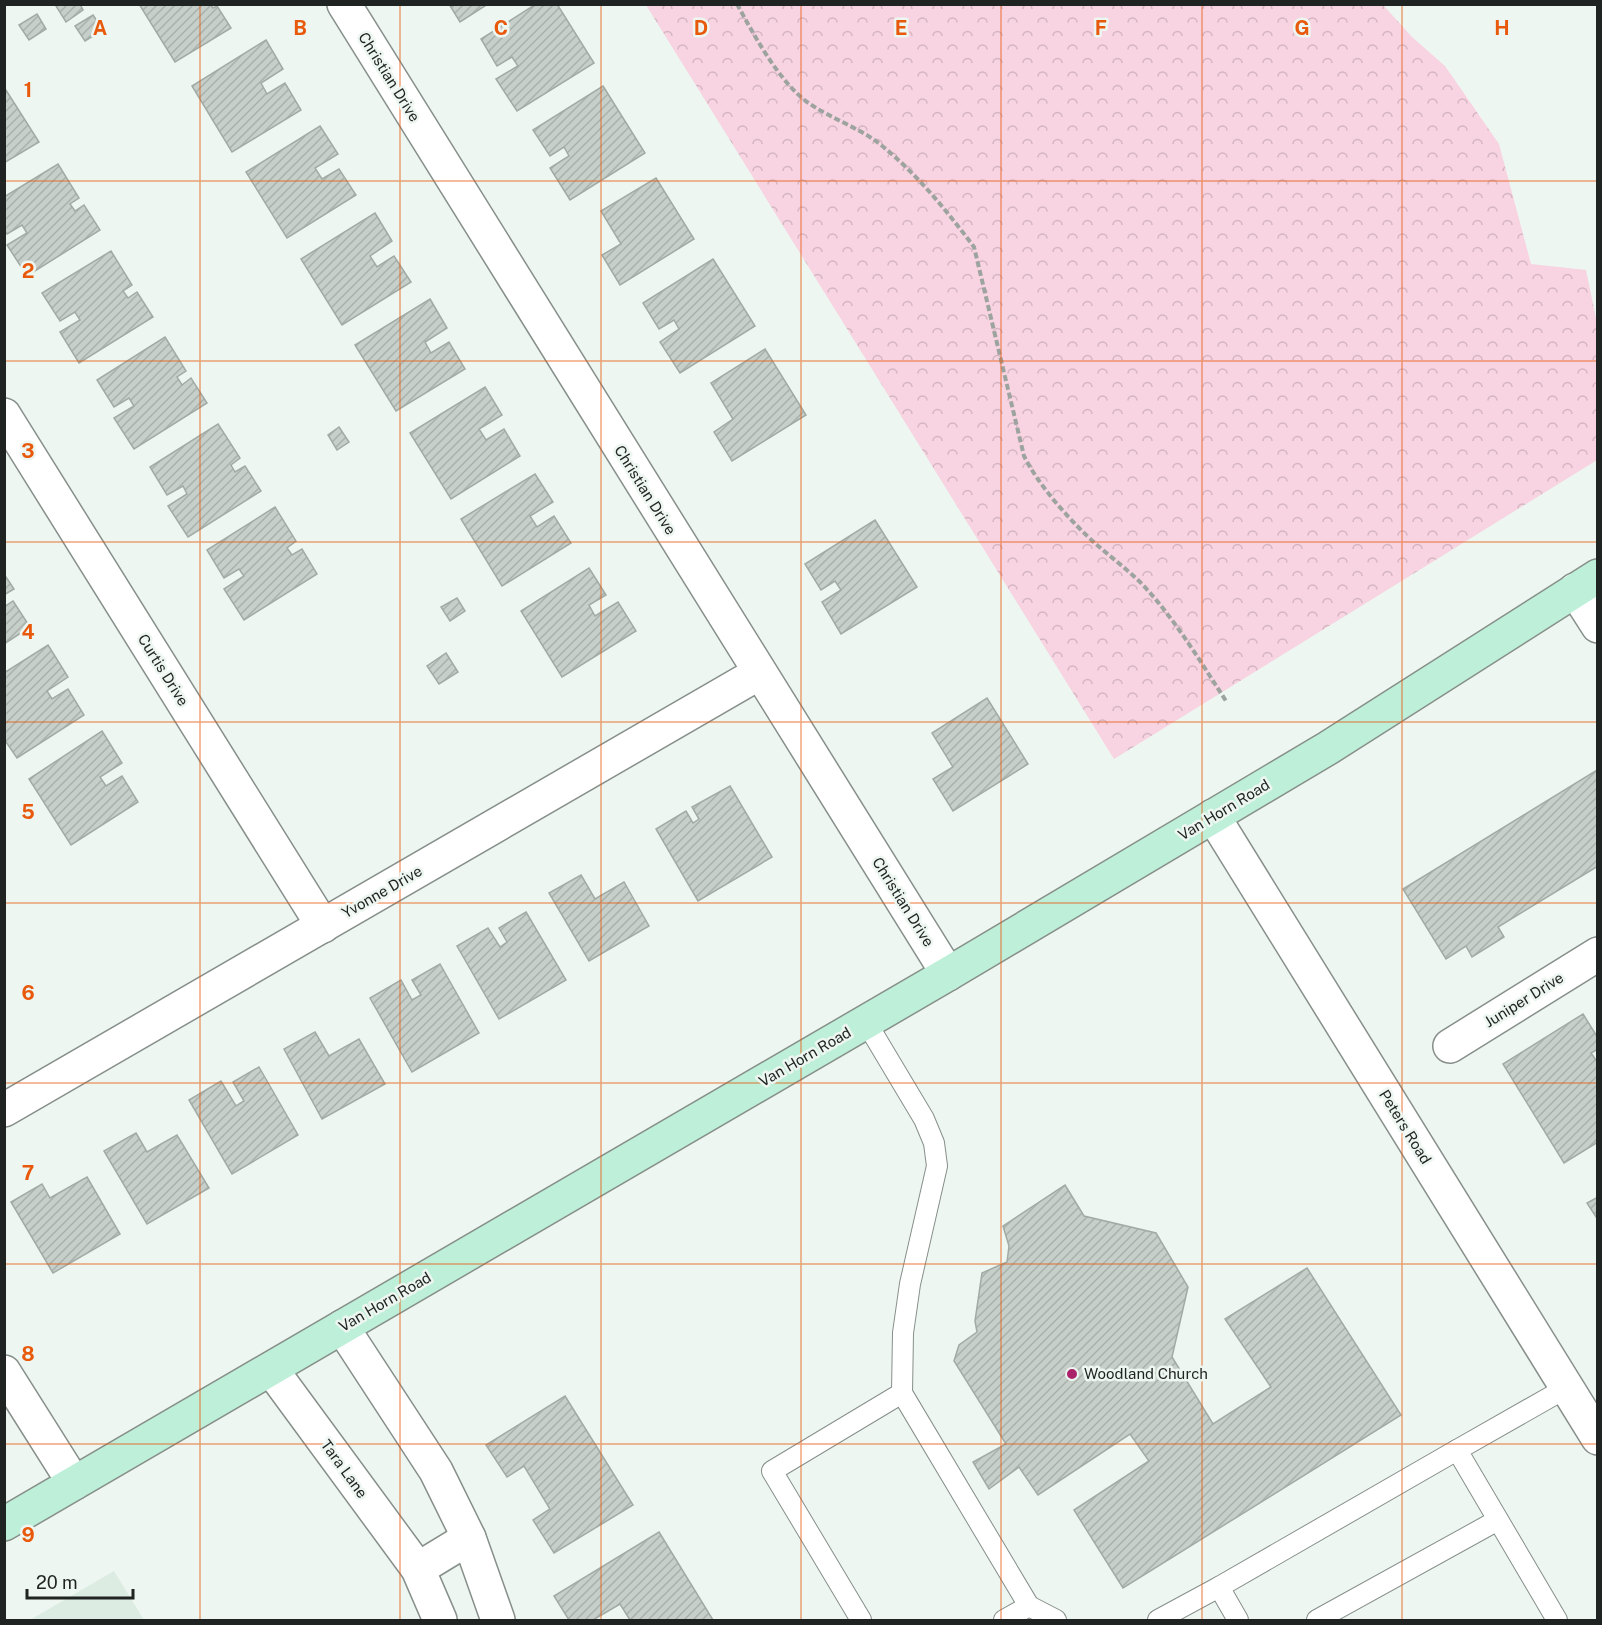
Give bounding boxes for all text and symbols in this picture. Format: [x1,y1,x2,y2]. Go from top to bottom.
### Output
text: A [93,16,107,40]
text: B [293,16,307,40]
text: C [494,16,508,40]
text: D [694,16,708,40]
text: E [895,16,907,40]
text: F [1095,16,1107,40]
text: G [1294,16,1310,40]
text: H [1494,16,1510,40]
street label: Christian Drive [355,29,424,124]
text: 1 [24,78,32,102]
text: 2 [22,259,34,283]
text: 3 [21,439,35,463]
street label: Christian Drive [611,442,680,537]
text: 4 [21,620,35,644]
street label: Curtis Drive [135,631,192,709]
street label: Van Horn Road [1175,776,1273,844]
text: 5 [21,800,35,824]
street label: Christian Drive [869,854,938,949]
street label: Yvonne Drive [339,862,425,921]
street label: Juniper Drive [1481,969,1566,1031]
text: 6 [21,981,35,1005]
street label: Van Horn Road [756,1023,854,1090]
street label: Peters Road [1376,1087,1435,1167]
text: 7 [22,1161,34,1185]
street label: Van Horn Road [336,1268,434,1335]
text: 8 [21,1342,35,1366]
place label: Woodland Church [1084,1365,1208,1382]
marker: Woodland Church [1065,1367,1079,1381]
street label: Tara Lane [318,1436,371,1501]
text: 9 [21,1523,35,1547]
scale bar [27,1562,134,1600]
text: 20 m [36,1572,78,1593]

